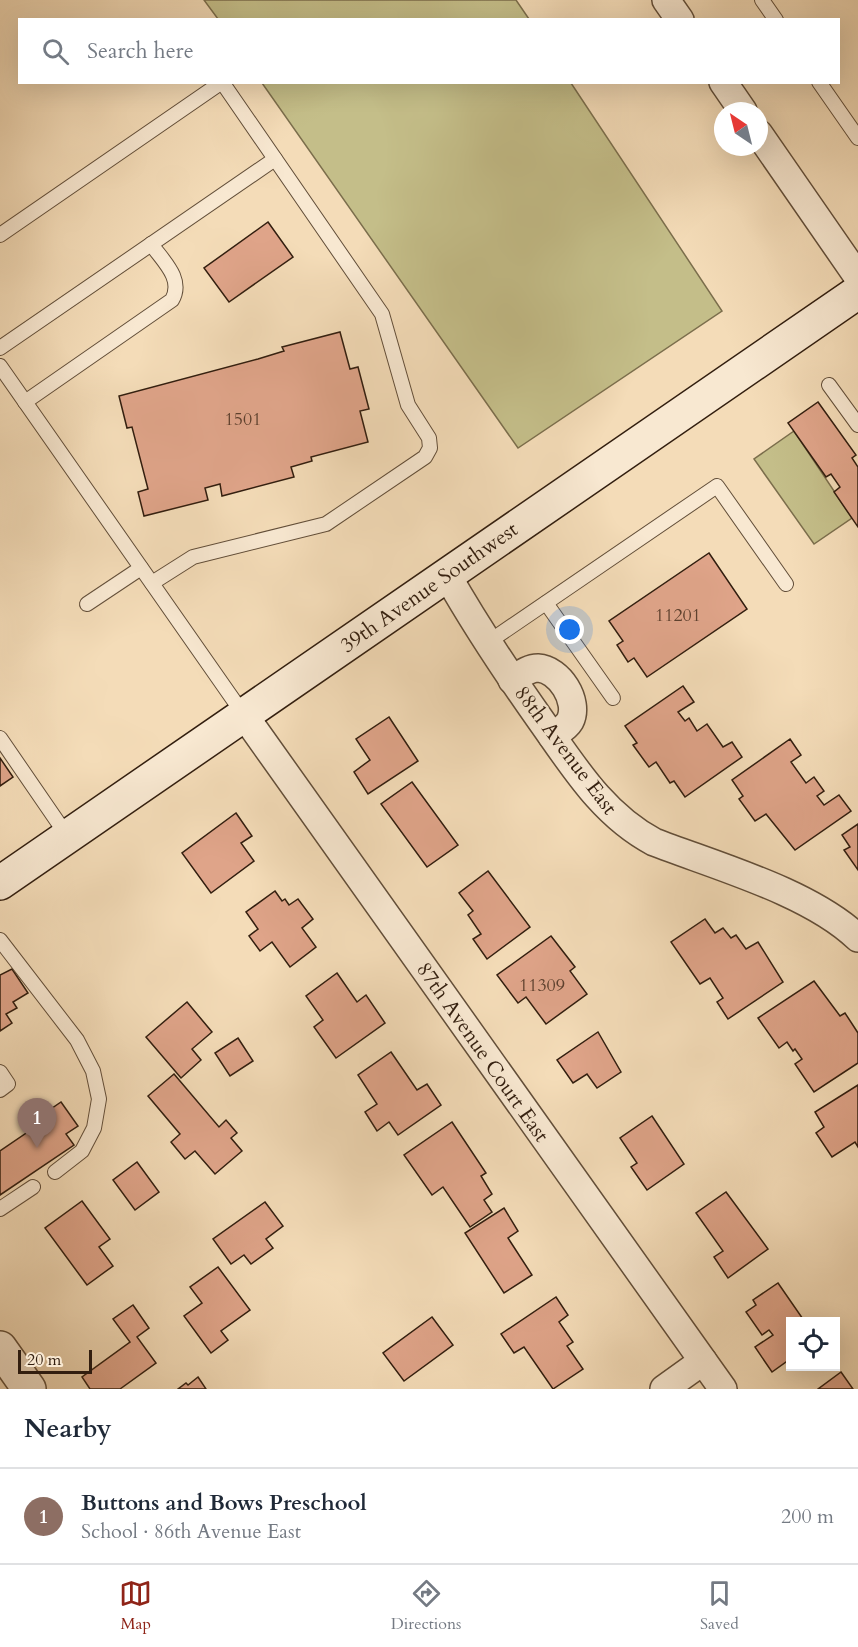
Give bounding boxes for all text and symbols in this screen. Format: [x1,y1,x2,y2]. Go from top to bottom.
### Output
search box [18,18,840,84]
icon: search [39,35,72,68]
text: Search here [87,36,194,66]
north arrow [714,102,768,156]
house number: 1501 [225,407,261,432]
street label: 39th Avenue Southwest [335,515,524,660]
house number: 11201 [655,603,701,628]
your location [555,615,584,644]
street label: 88th Avenue East [507,680,624,821]
street label: 87th Avenue Court East [409,956,556,1148]
house number: 11309 [519,973,565,998]
pin: 1 [18,1098,57,1148]
map controls [786,1317,840,1371]
button: locate [786,1317,840,1371]
scale bar [18,1347,92,1374]
text: 20 m [27,1349,61,1371]
text: Nearby [24,1411,112,1446]
text: Buttons and Bows Preschool [81,1488,367,1518]
text: 1 [38,1503,49,1530]
text: 200 m [781,1503,834,1530]
text: School · 86th Avenue East [81,1518,301,1545]
tab: Map [119,1577,152,1635]
tab: Directions [391,1577,461,1635]
tab: Saved [700,1577,739,1635]

